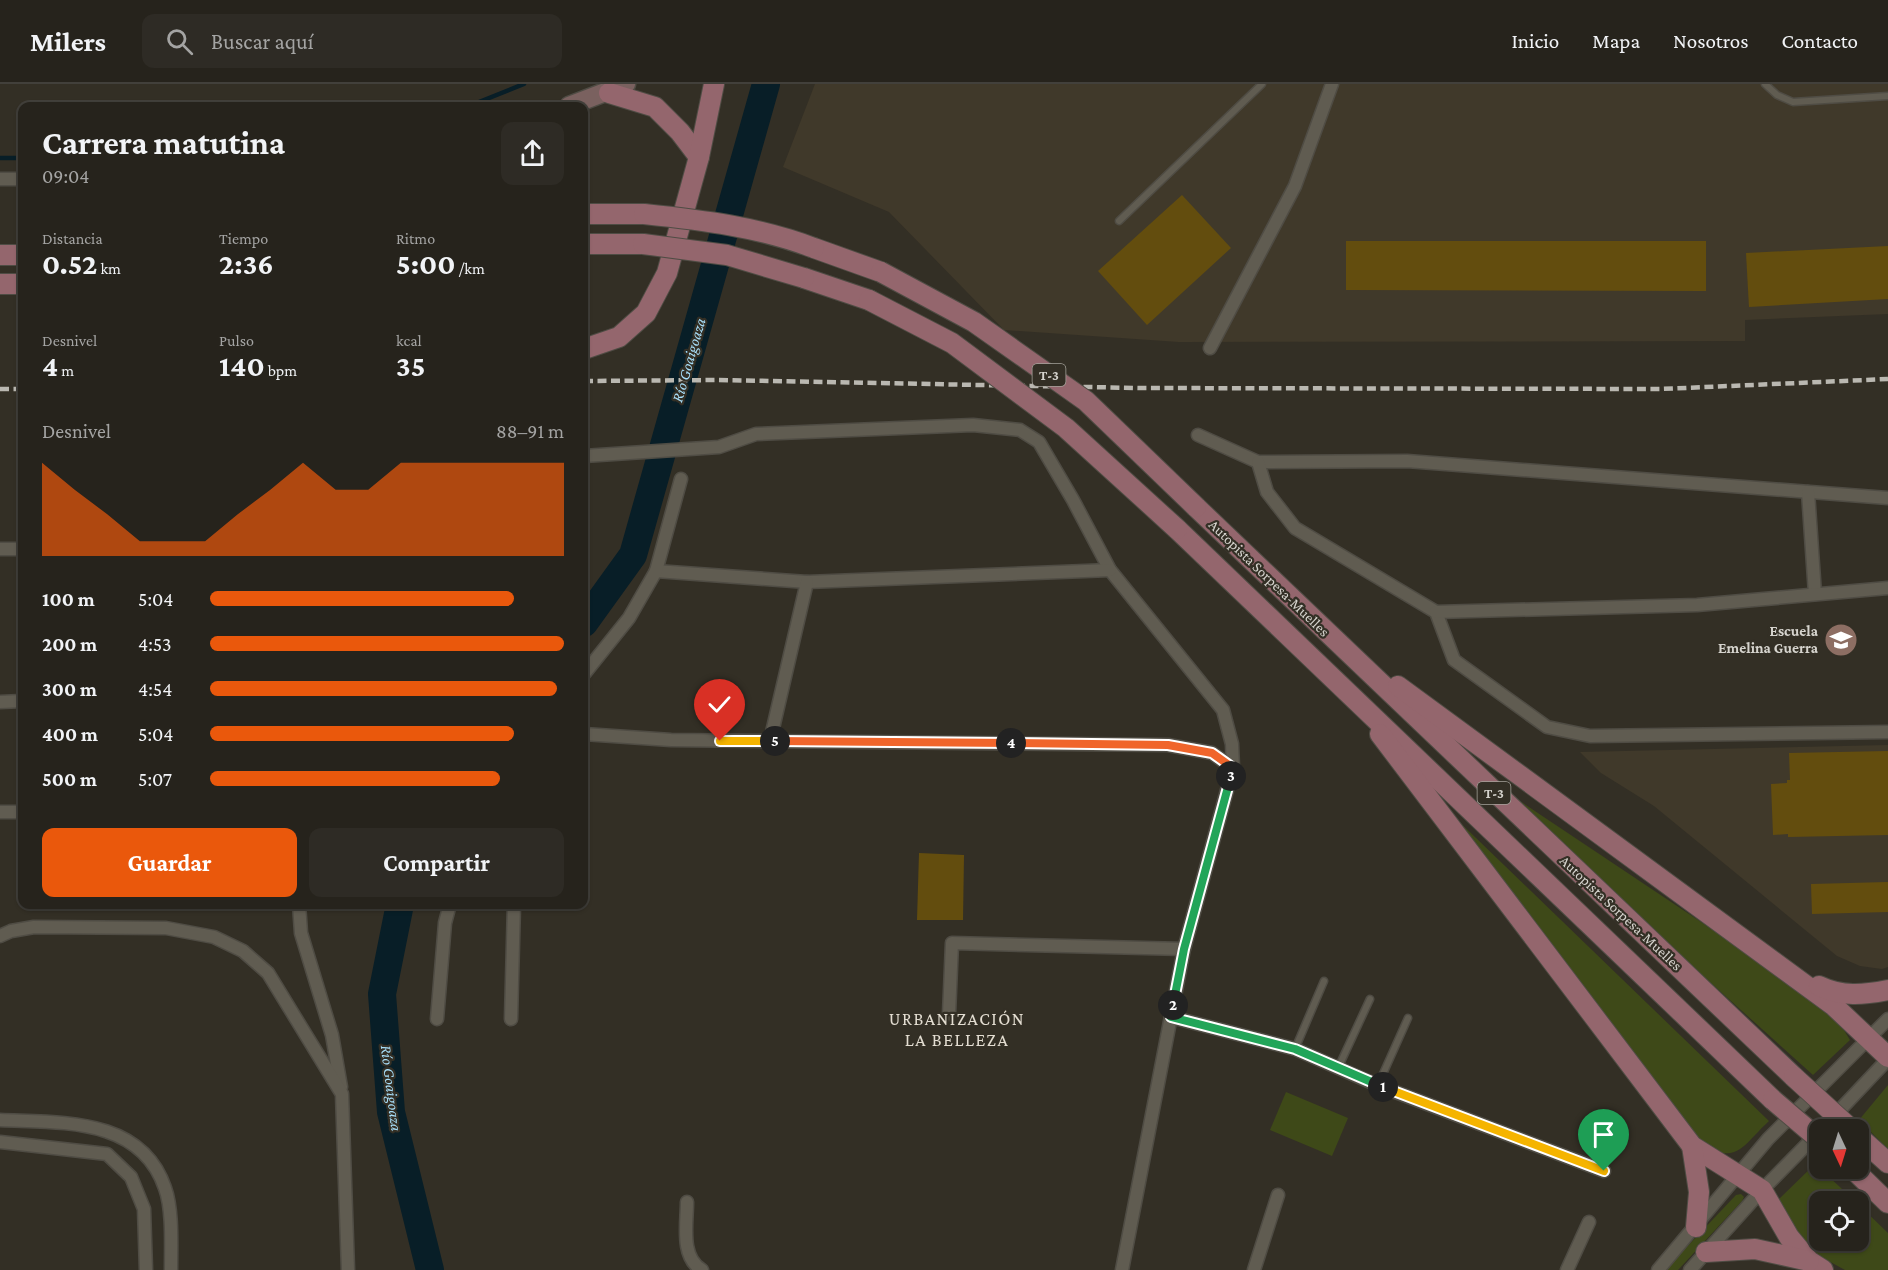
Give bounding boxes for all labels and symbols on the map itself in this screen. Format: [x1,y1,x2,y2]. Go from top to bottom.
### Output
water label: Río Goaigoaza [668,316,710,404]
road number: T-3 [1032,364,1066,386]
street label: Autopista Sorpesa-Muelles [1205,516,1332,640]
school or university icon: Escuela Emelina Guerra [1823,622,1859,658]
place label: Escuela Emelina Guerra [1718,623,1819,656]
pin [694,679,745,741]
pin: 5 [760,726,790,756]
pin: 4 [996,728,1026,758]
pin: 3 [1216,761,1246,791]
road number: T-3 [1478,782,1510,804]
street label: Autopista Sorpesa-Muelles [1556,852,1685,975]
pin: 2 [1158,990,1188,1020]
district label: URBANIZACIÓN LA BELLEZA [889,1009,1025,1050]
water label: Río Goaigoaza [377,1044,405,1133]
pin: 1 [1368,1072,1398,1102]
pin [1578,1109,1629,1171]
north arrow [1809,1119,1869,1179]

